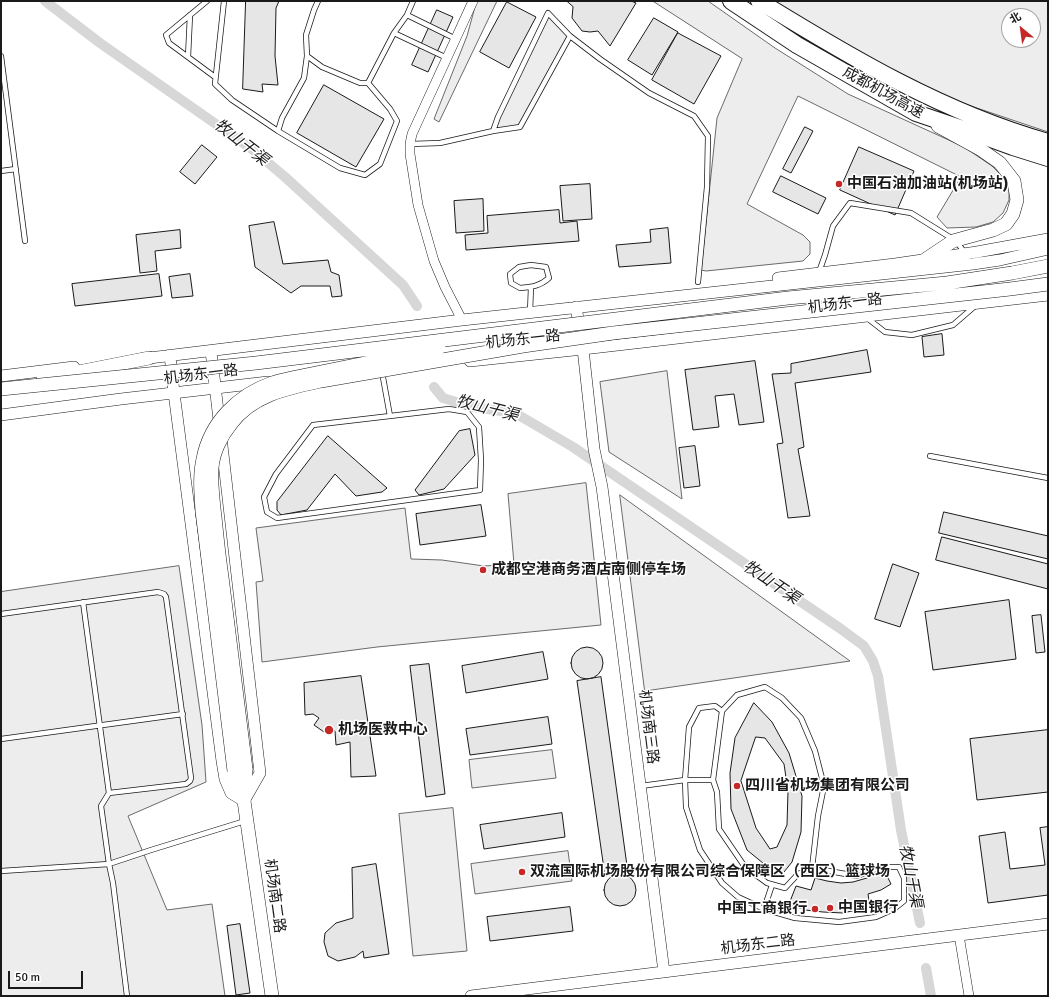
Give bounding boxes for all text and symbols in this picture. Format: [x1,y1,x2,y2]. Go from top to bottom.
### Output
north arrow [1001,8,1041,48]
text: 北 [1007,10,1023,26]
street label: 成都机场高速 [839,63,927,123]
water label: 牧山干渠 [210,116,272,170]
place label: 中国石油加油站(机场站) [847,175,1008,193]
marker: 中国石油加油站(机场站) [834,179,844,189]
street label: 机场东一路 [807,290,883,318]
street label: 机场东一路 [485,327,561,353]
street label: 机场东一路 [163,361,239,389]
water label: 牧山干渠 [454,392,520,426]
water label: 牧山干渠 [739,557,803,609]
place label: 成都空港商务酒店南侧停车场 [491,561,686,579]
marker: 成都空港商务酒店南侧停车场 [478,565,488,575]
street label: 机场南三路 [634,689,662,765]
place label: 机场医救中心 [338,721,428,739]
marker: 机场医救中心 [323,724,335,736]
place label: 四川省机场集团有限公司 [745,777,910,795]
marker: 四川省机场集团有限公司 [732,781,742,791]
water label: 牧山干渠 [894,843,926,909]
street label: 机场南二路 [260,858,288,934]
place label: 双流国际机场股份有限公司综合保障区（西区）篮球场 [530,863,890,881]
marker: 双流国际机场股份有限公司综合保障区（西区）篮球场 [517,867,527,877]
place label: 中国银行 [838,899,898,917]
place label: 中国工商银行 [717,900,807,918]
marker: 中国银行 [825,903,835,913]
marker: 中国工商银行 [810,904,820,914]
street label: 机场东二路 [720,931,796,959]
scale bar [10,963,85,989]
text: 50 m [15,970,40,985]

